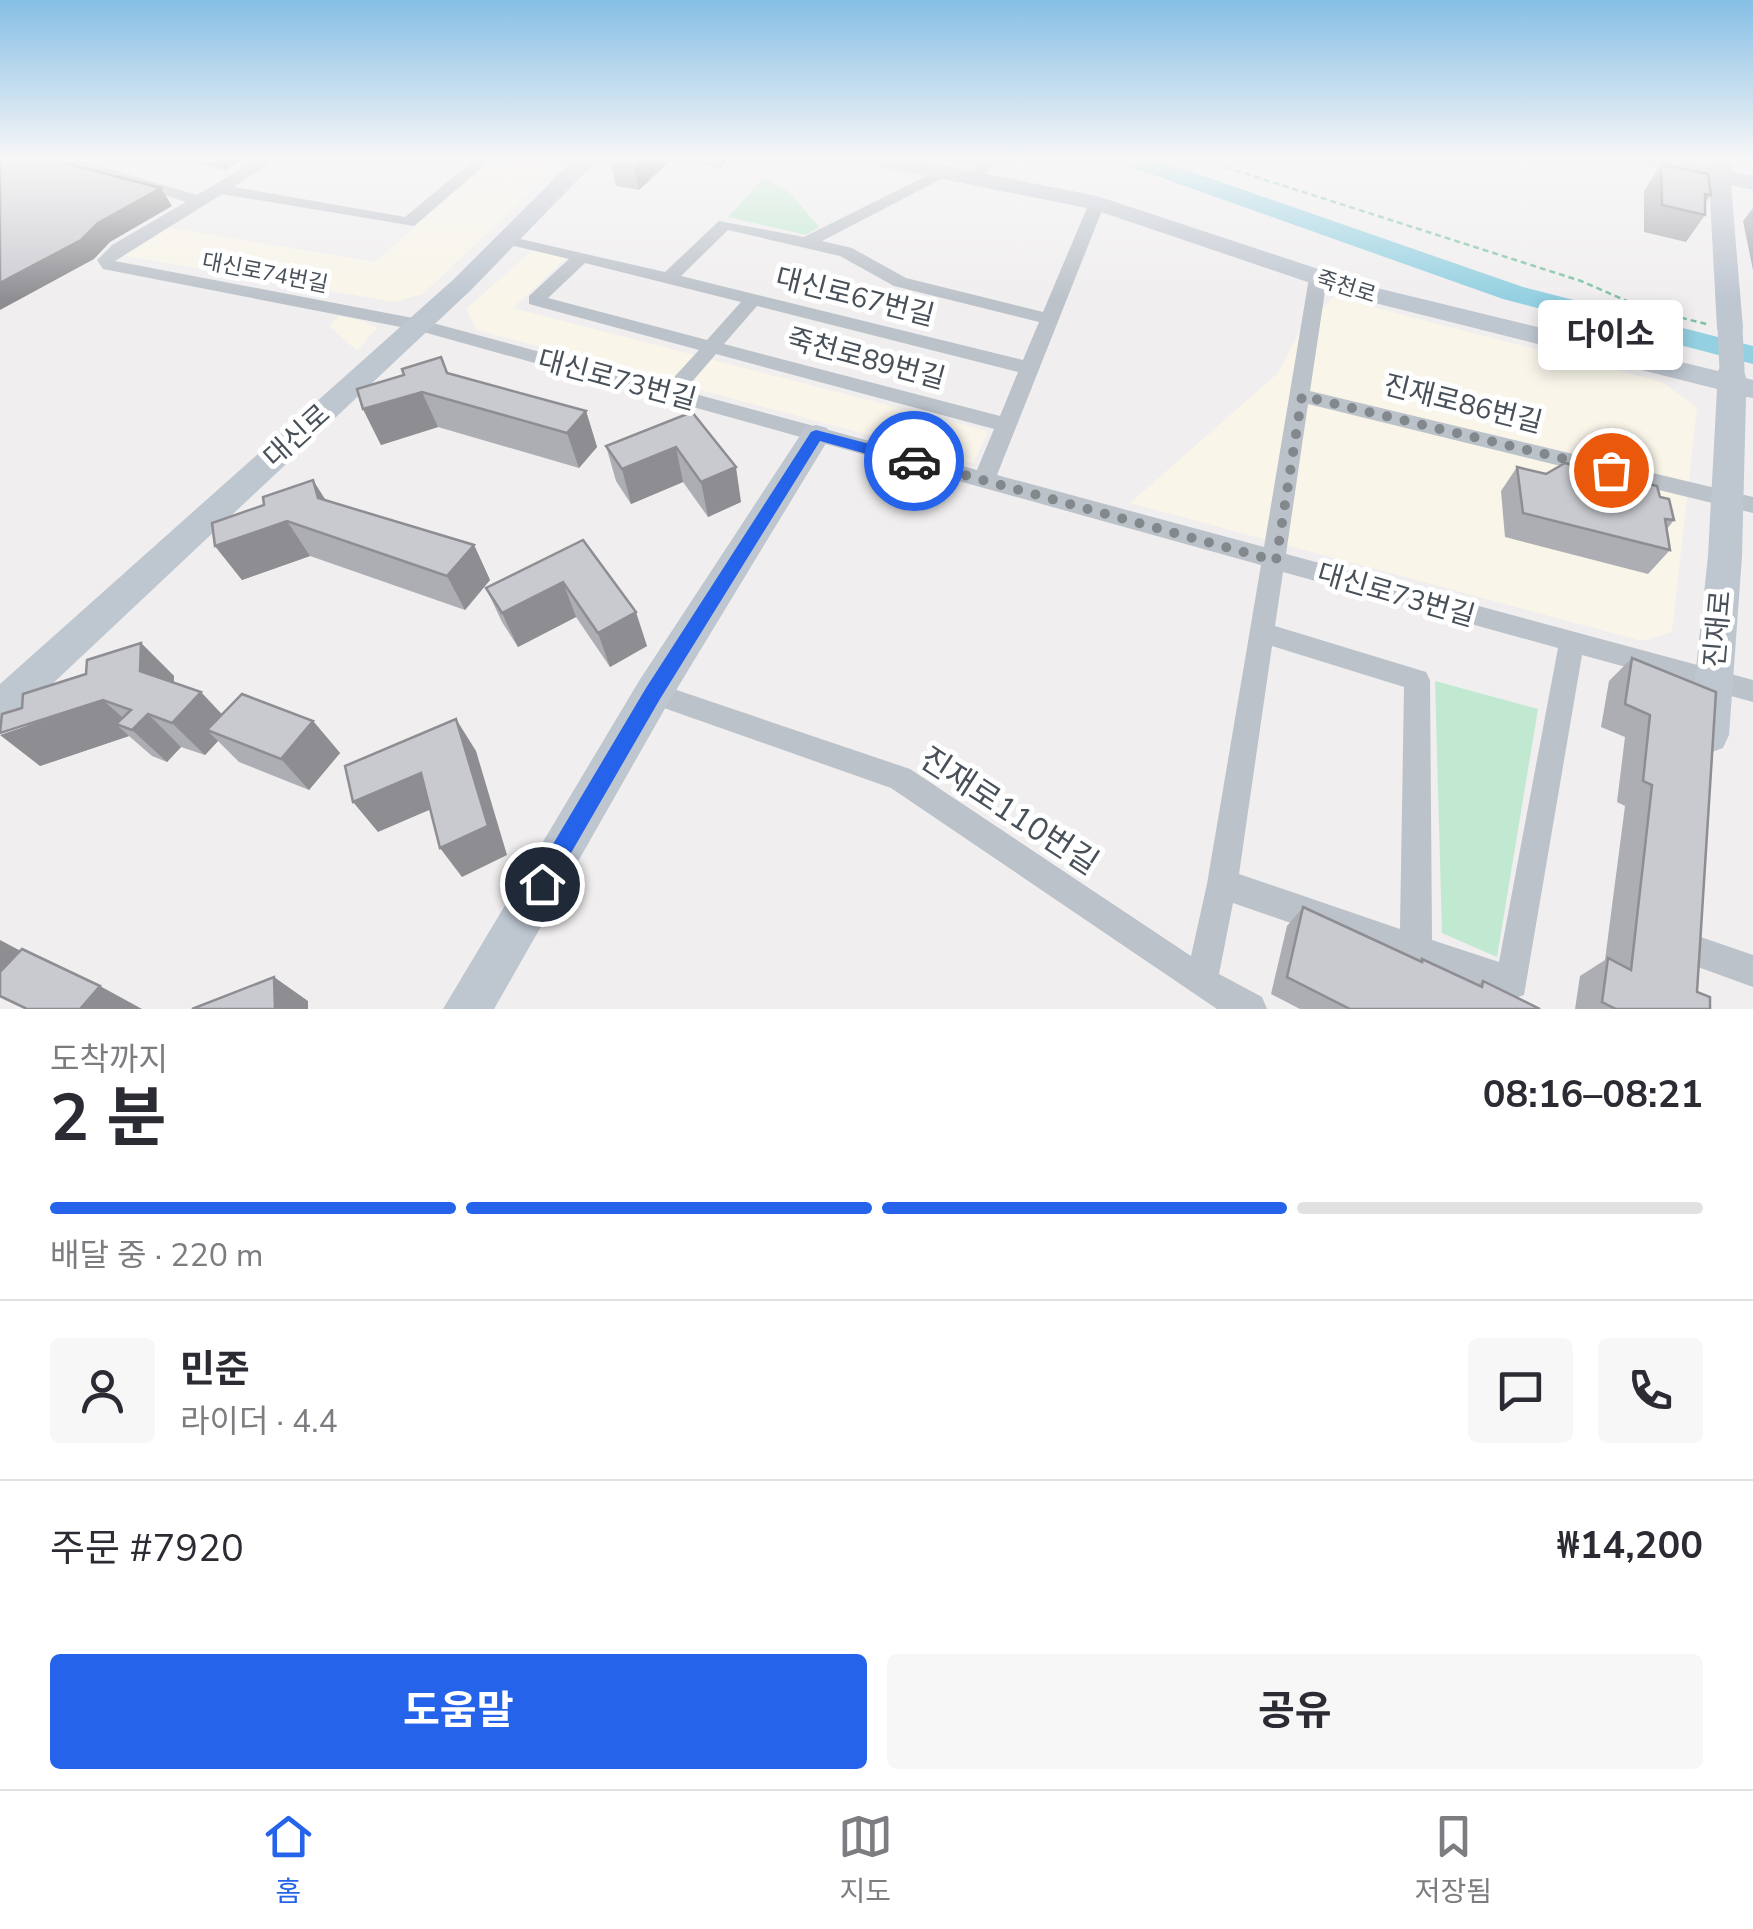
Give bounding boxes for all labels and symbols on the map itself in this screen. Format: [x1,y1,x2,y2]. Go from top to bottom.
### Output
street label: 대신로74번길 [200,246,330,300]
street label: 대신로67번길 [772,259,938,335]
street label: 죽천로 [1313,264,1379,310]
callout: 다이소 [1538,300,1684,370]
street label: 죽천로89번길 [783,320,949,398]
street label: 대신로73번길 [534,341,700,419]
street label: 진재로86번길 [1380,366,1546,442]
street label: 대신로 [256,396,338,476]
courier [864,411,964,511]
pin [1569,428,1654,513]
street label: 대신로73번길 [1313,554,1479,636]
street label: 진재로 [1696,589,1740,669]
street label: 진재로110번길 [911,737,1107,885]
pin [500,842,585,927]

